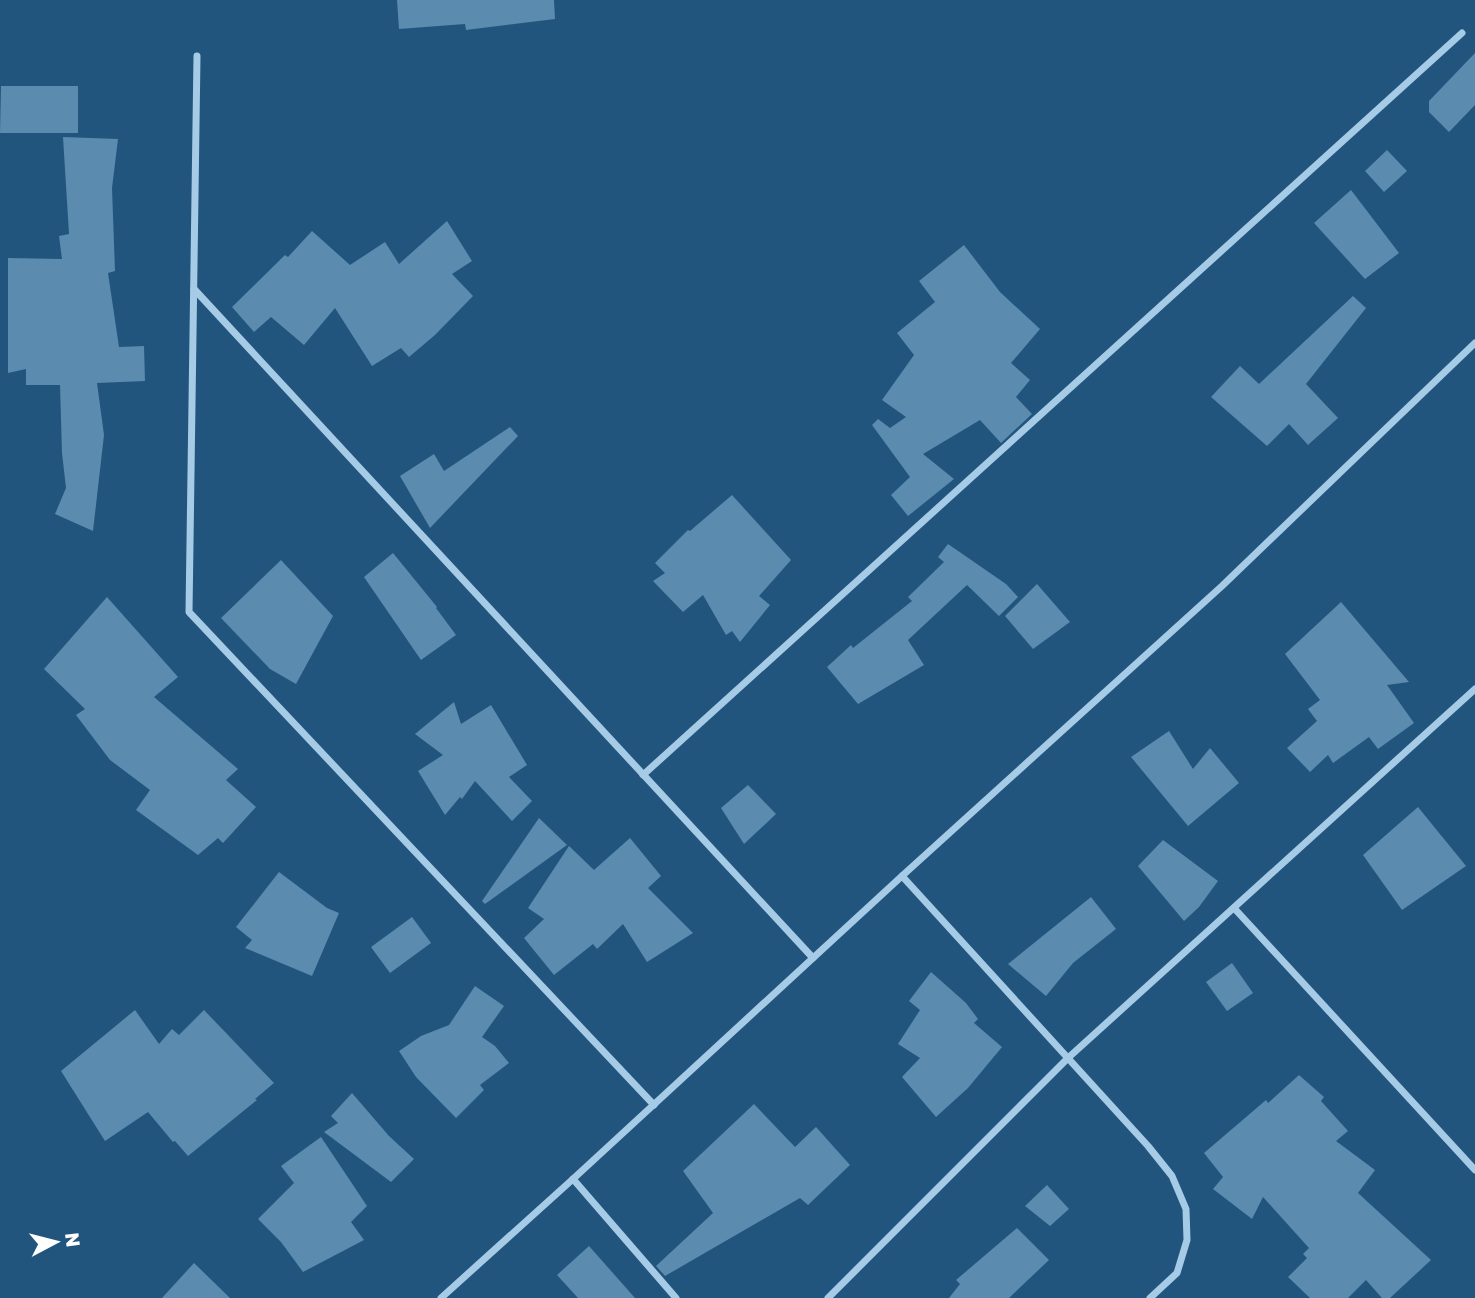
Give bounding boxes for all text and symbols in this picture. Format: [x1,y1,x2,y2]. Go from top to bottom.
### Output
north arrow [21,1207,91,1277]
text: N [61,1231,86,1248]

